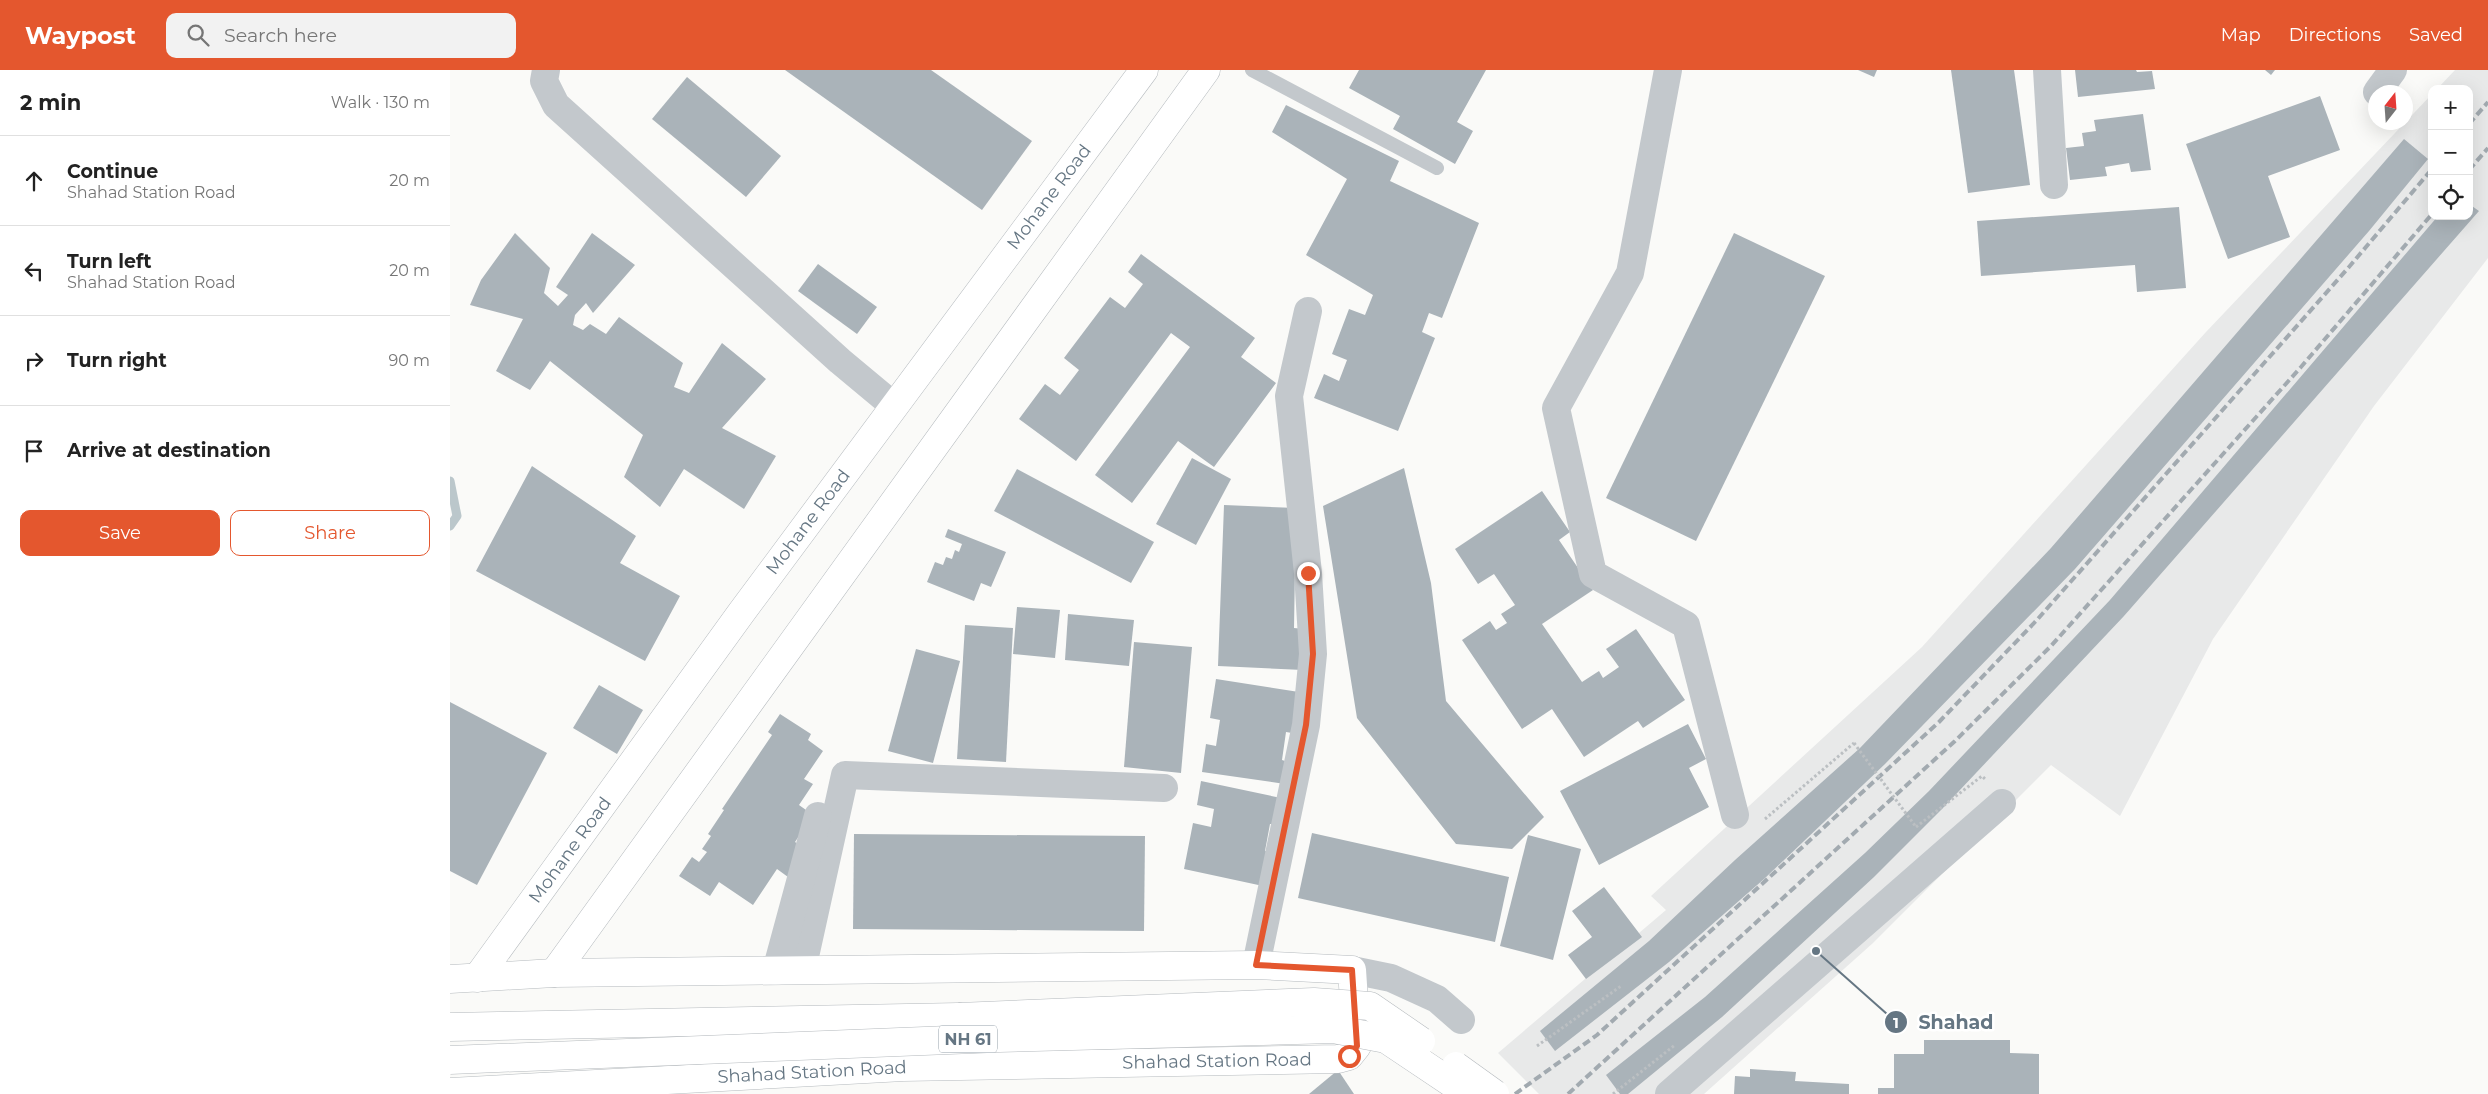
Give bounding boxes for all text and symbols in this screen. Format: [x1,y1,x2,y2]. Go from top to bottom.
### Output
search box [166,13,516,58]
text: Waypost [25,21,136,50]
icon: search [184,21,212,49]
text: Search here [224,24,337,47]
text: Map [2221,24,2261,46]
text: Directions [2289,24,2381,46]
text: Saved [2409,24,2463,46]
north arrow [2368,85,2413,130]
map controls [2428,85,2473,220]
button: + [2428,85,2473,130]
text: 2 min [20,90,81,115]
text: Walk · 130 m [331,93,430,112]
button: − [2428,130,2473,175]
street label: Mohane Road [1002,140,1096,254]
text: Continue [67,160,158,183]
icon: ahead [20,167,48,195]
text: 20 m [389,171,430,190]
button: locate [2428,175,2473,220]
text: Shahad Station Road [67,183,236,202]
text: Turn left [67,250,152,273]
icon: left [20,257,48,285]
text: 20 m [389,261,430,280]
text: Shahad Station Road [67,273,236,292]
icon: right [20,347,48,375]
text: Turn right [67,349,167,372]
text: 90 m [388,351,430,370]
icon: arrive [20,437,48,465]
text: Arrive at destination [67,439,271,462]
street label: Mohane Road [761,465,855,579]
button: Save [20,510,220,556]
button: Share [230,510,430,556]
route end [1297,562,1320,585]
street label: Mohane Road [524,793,616,907]
callout: Shahad [1884,1005,2004,1039]
text: Shahad [1918,1011,1994,1034]
text: 1 [1893,1013,1899,1032]
road number: NH 61 [939,1026,997,1052]
route start [1338,1045,1361,1068]
street label: Shahad Station Road [1122,1048,1312,1074]
street label: Shahad Station Road [717,1056,907,1088]

